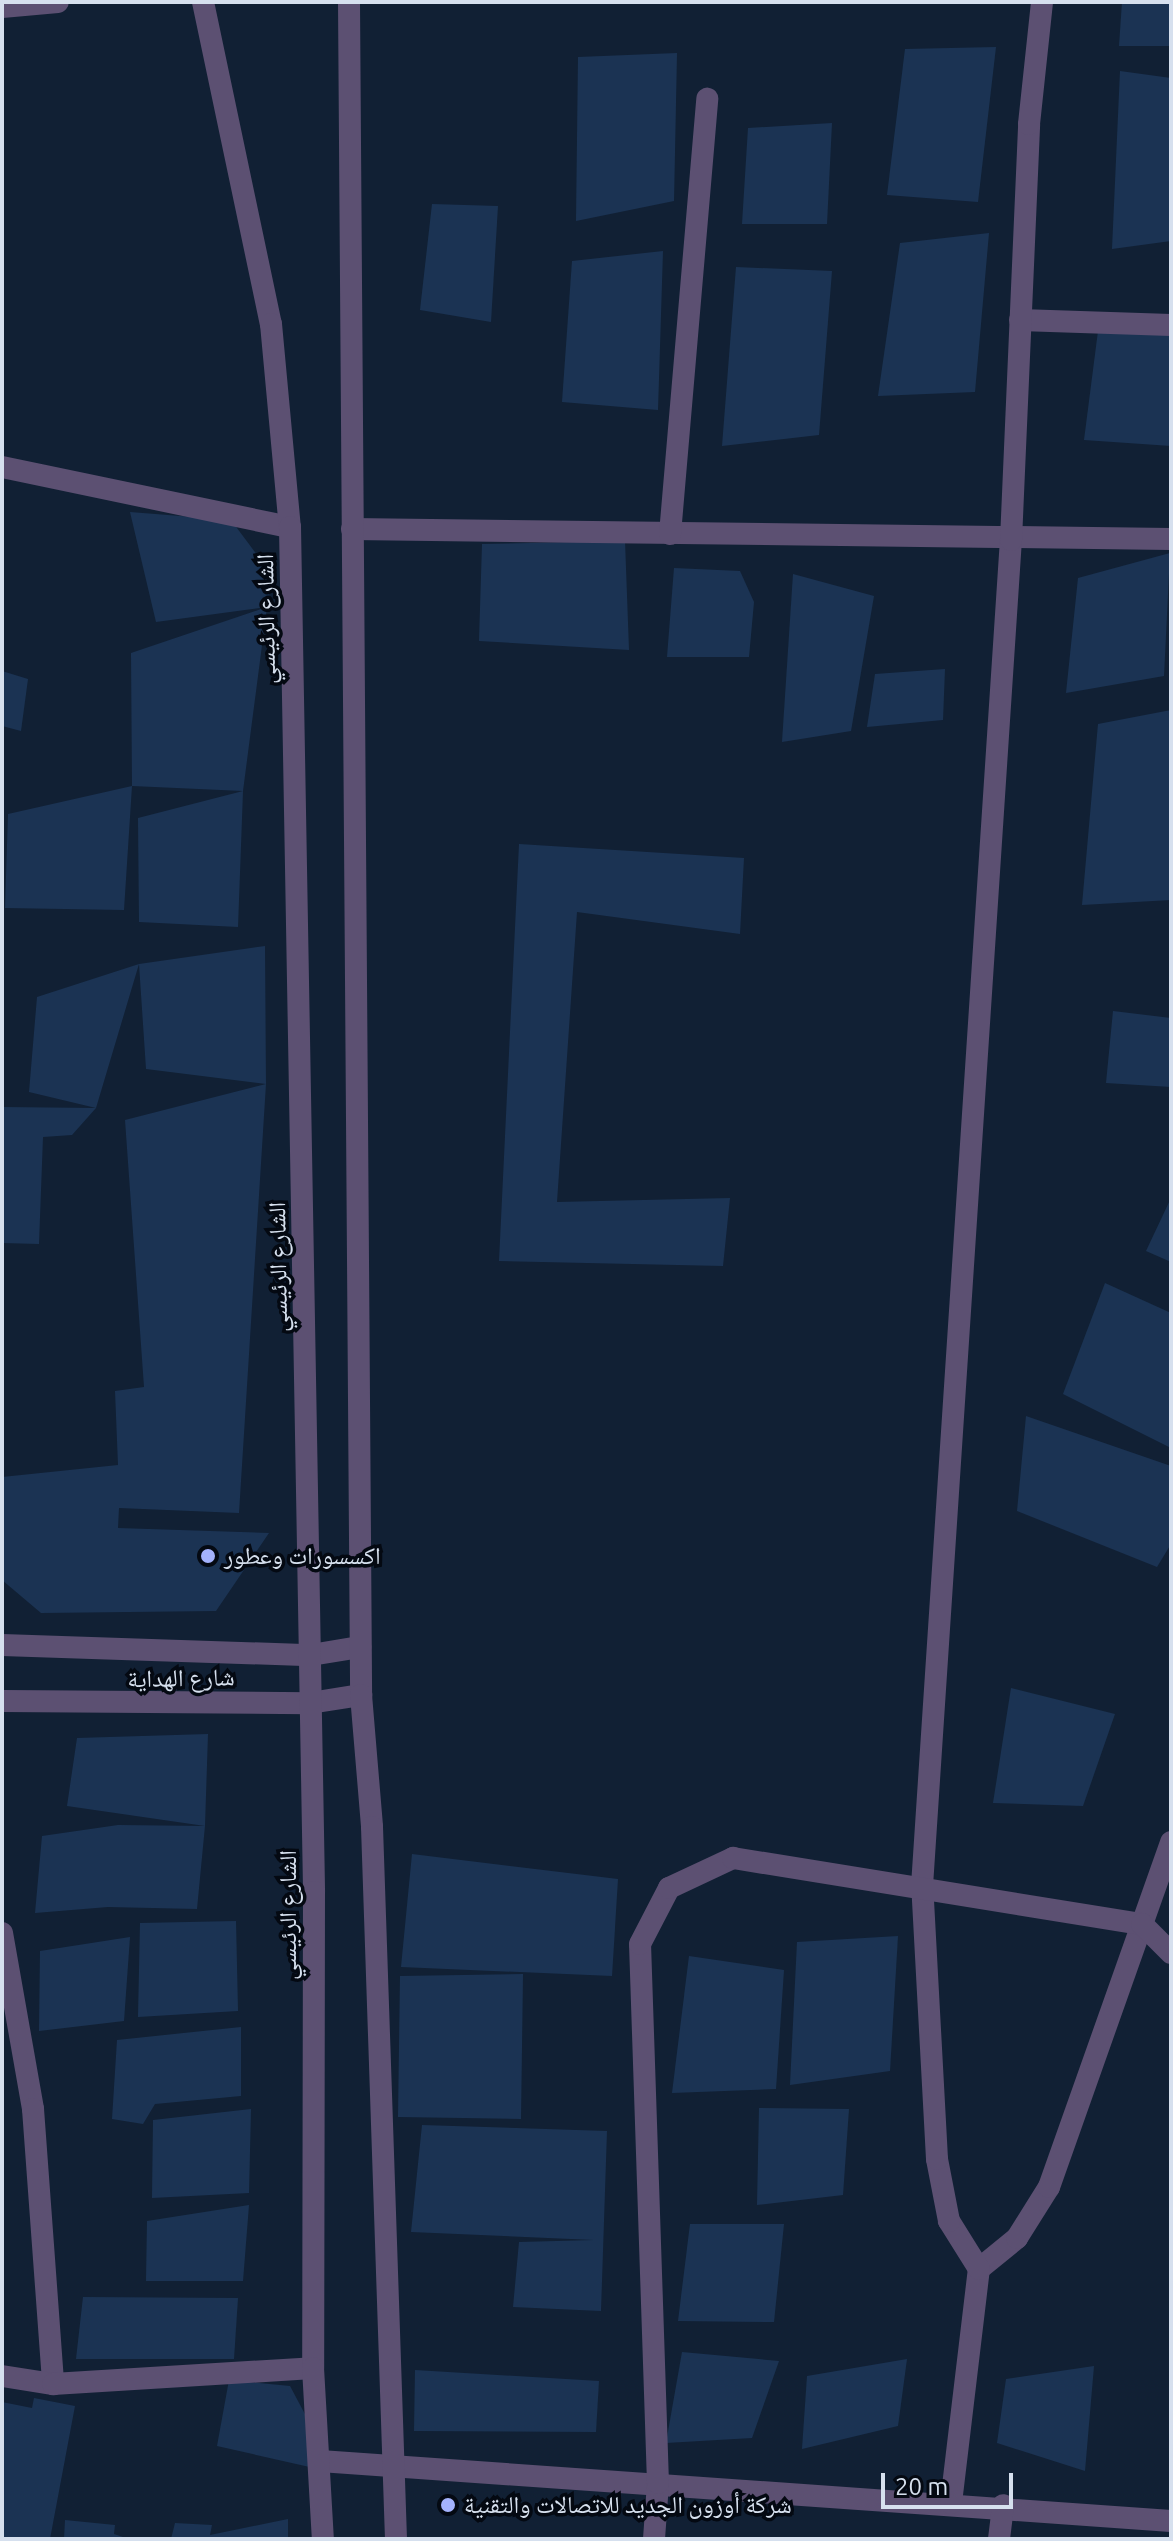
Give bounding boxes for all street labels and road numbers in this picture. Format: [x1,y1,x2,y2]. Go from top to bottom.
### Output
street label: الشارع الرئيسي [250,554,282,684]
street label: الشارع الرئيسي [262,1202,294,1332]
street label: شارع الهداية [127,1663,235,1693]
street label: الشارع الرئيسي [274,1850,302,1980]

